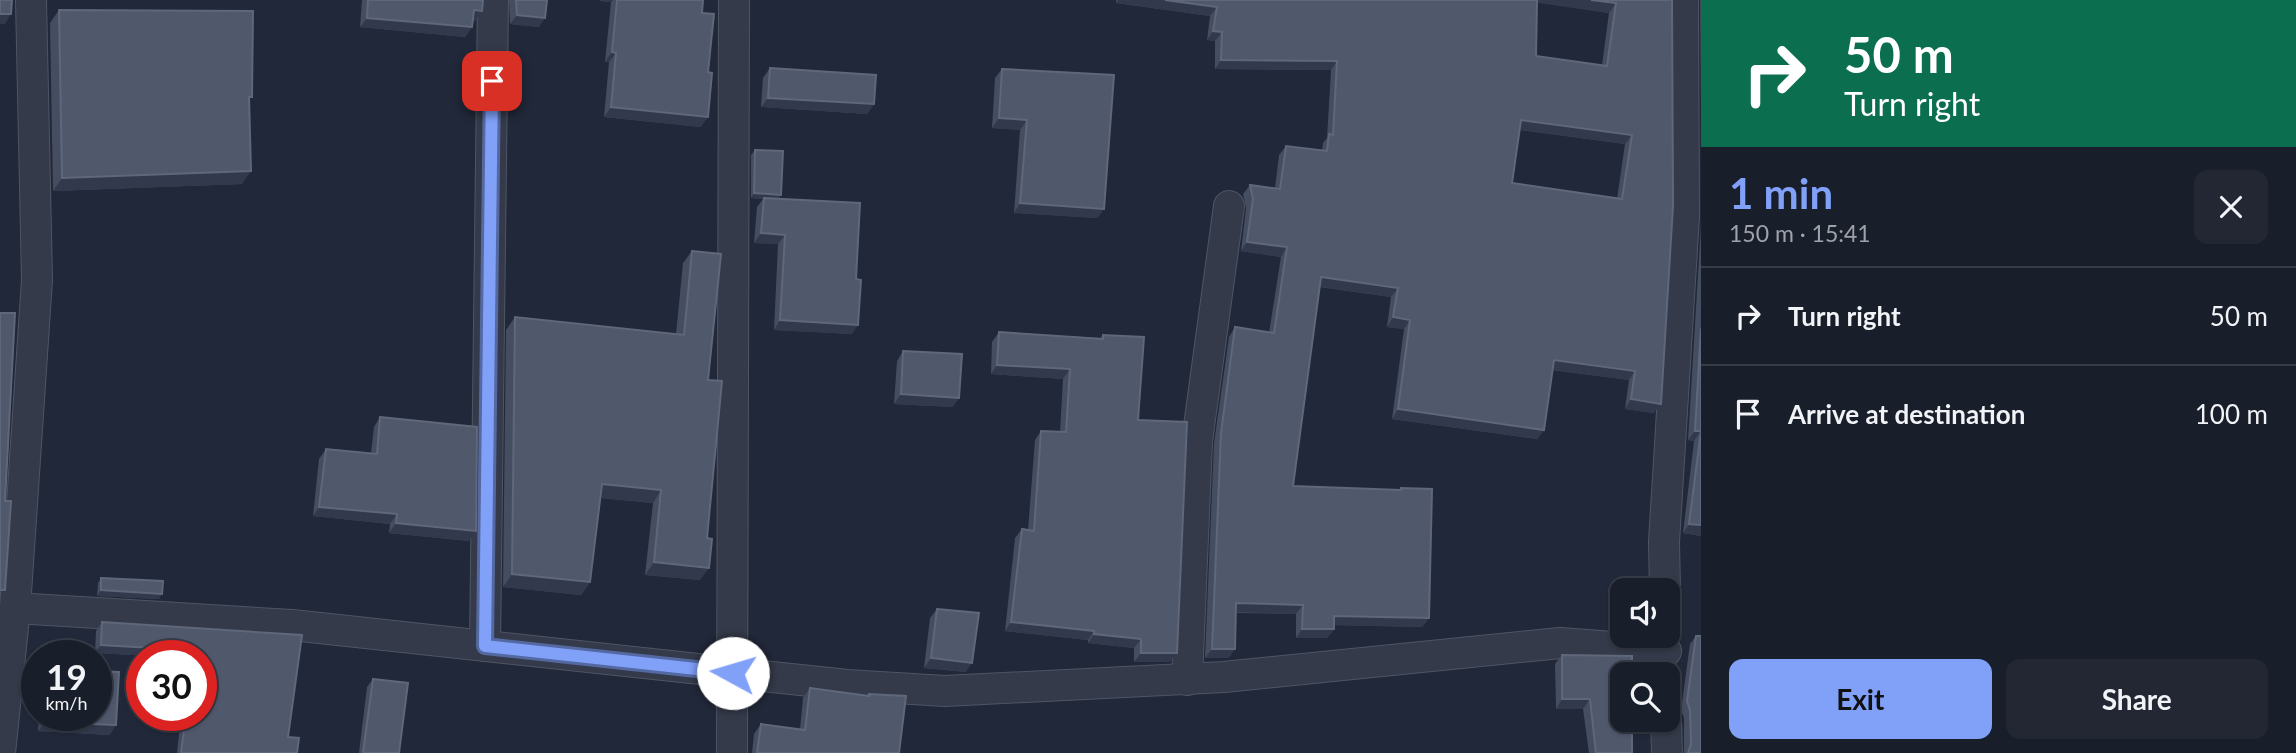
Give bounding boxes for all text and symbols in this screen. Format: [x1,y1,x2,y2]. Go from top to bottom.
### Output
text: 50 m [1844,25,1954,83]
icon: right [1729,28,1820,119]
pin [462,51,522,111]
icon: arrive [473,62,511,100]
text: Turn right [1844,84,1980,123]
text: 1 min [1729,168,1833,218]
button: close [2194,170,2268,244]
text: 150 m · 15:41 [1729,219,1871,247]
icon: right [1729,297,1767,335]
text: Turn right [1788,300,1901,332]
text: 50 m [2210,300,2268,332]
icon: arrive [1729,395,1767,433]
text: Arrive at destination [1788,398,2025,430]
text: 100 m [2195,398,2268,430]
map controls [1610,578,1680,732]
button: sound [1610,578,1680,648]
position arrow [696,636,770,710]
speed limit sign: 30 [126,640,217,731]
text: 19 [46,655,87,697]
button: Exit [1729,659,1992,739]
button: Share [2006,659,2268,739]
button: search [1610,662,1680,732]
text: km/h [45,692,88,714]

